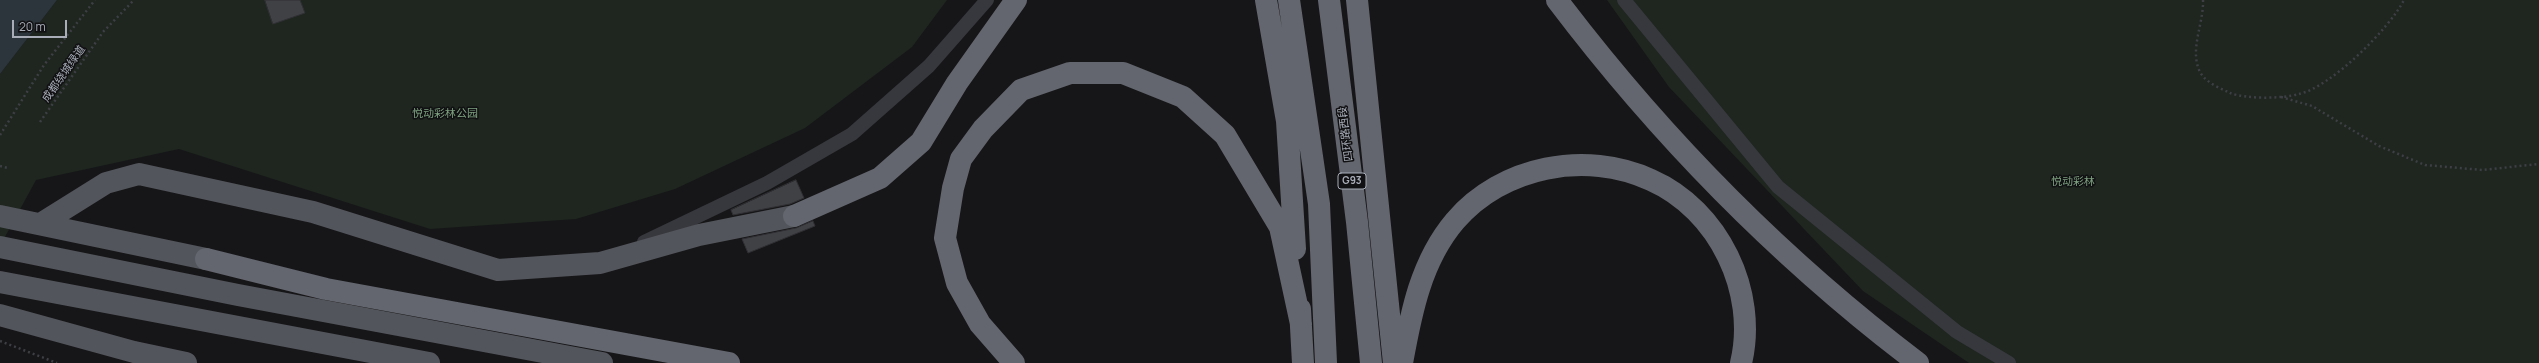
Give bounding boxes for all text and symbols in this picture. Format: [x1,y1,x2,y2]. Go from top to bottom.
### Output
scale bar [14,12,69,38]
text: 20 m [19,18,46,35]
street label: 成都绕城绿道 [40,43,88,105]
street label: 四环路西段 [1336,106,1356,162]
park label: 悦动彩林公园 [412,107,478,121]
road number: G93 [1338,173,1366,189]
park label: 悦动彩林 [2051,175,2095,189]

